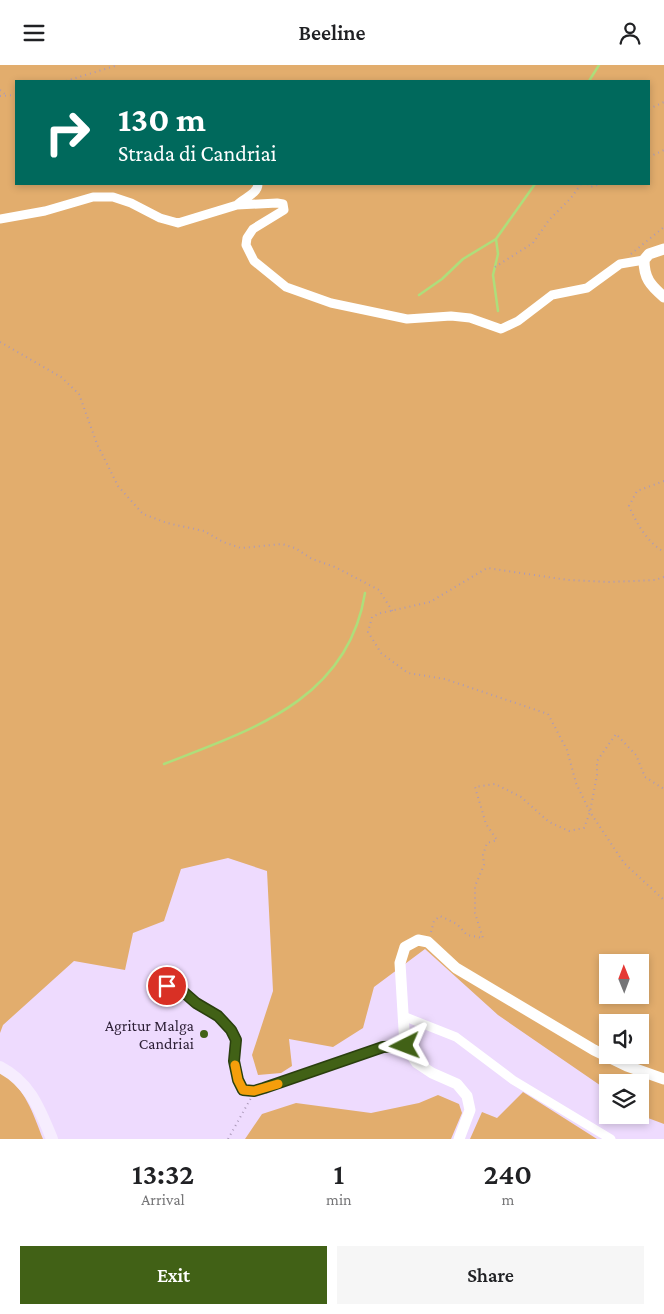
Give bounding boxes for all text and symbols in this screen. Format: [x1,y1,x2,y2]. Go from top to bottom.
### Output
icon: menu [20,19,48,47]
icon: person [616,19,644,47]
text: Beeline [298,20,366,45]
icon: right [35,100,100,165]
text: 130 m [118,100,206,139]
text: Strada di Candriai [118,141,276,166]
north arrow [599,954,649,1004]
map controls [599,954,649,1124]
pin [146,965,188,1007]
icon: arrive [153,972,181,1000]
button: sound [599,1014,649,1064]
place label: Agritur Malga Candriai [105,1017,195,1052]
position arrow [378,1019,430,1071]
marker: Agritur Malga Candriai [198,1028,210,1040]
button: layers [599,1074,649,1124]
text: 13:32 [132,1157,194,1190]
text: 1 [333,1157,344,1190]
text: 240 [484,1157,532,1190]
text: Arrival [141,1191,185,1208]
text: min [326,1191,352,1208]
text: m [501,1191,514,1208]
button: Exit [20,1246,327,1304]
button: Share [337,1246,644,1304]

